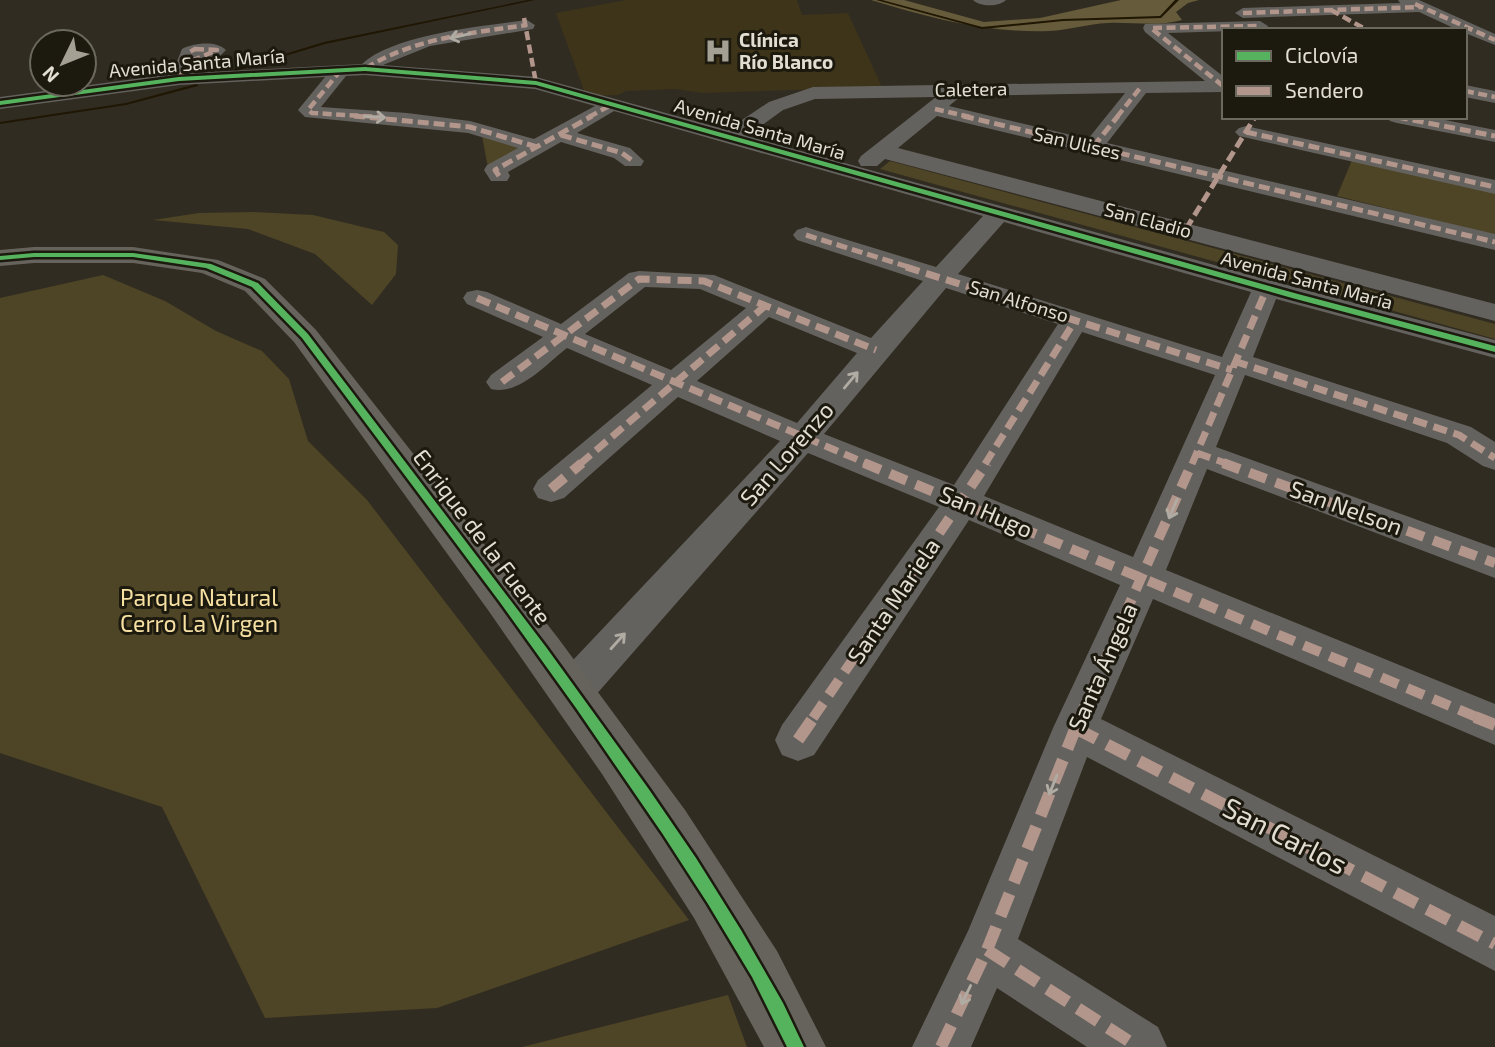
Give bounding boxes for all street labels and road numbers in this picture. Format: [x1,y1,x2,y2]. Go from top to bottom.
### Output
street label: Avenida Santa María [108,43,286,82]
street label: Caletera [934,76,1007,101]
street label: Avenida Santa María [672,93,848,164]
street label: San Ulises [1031,121,1123,164]
street label: San Eladio [1102,197,1194,242]
street label: Avenida Santa María [1219,246,1396,314]
street label: San Alfonso [967,275,1072,327]
street label: San Lorenzo [734,396,839,511]
street label: Enrique de la Fuente [408,443,558,630]
street label: San Nelson [1286,474,1406,540]
street label: San Hugo [936,479,1037,543]
street label: Santa Mariela [841,533,945,668]
street label: Santa Ángela [1061,598,1143,735]
street label: San Carlos [1218,789,1353,881]

